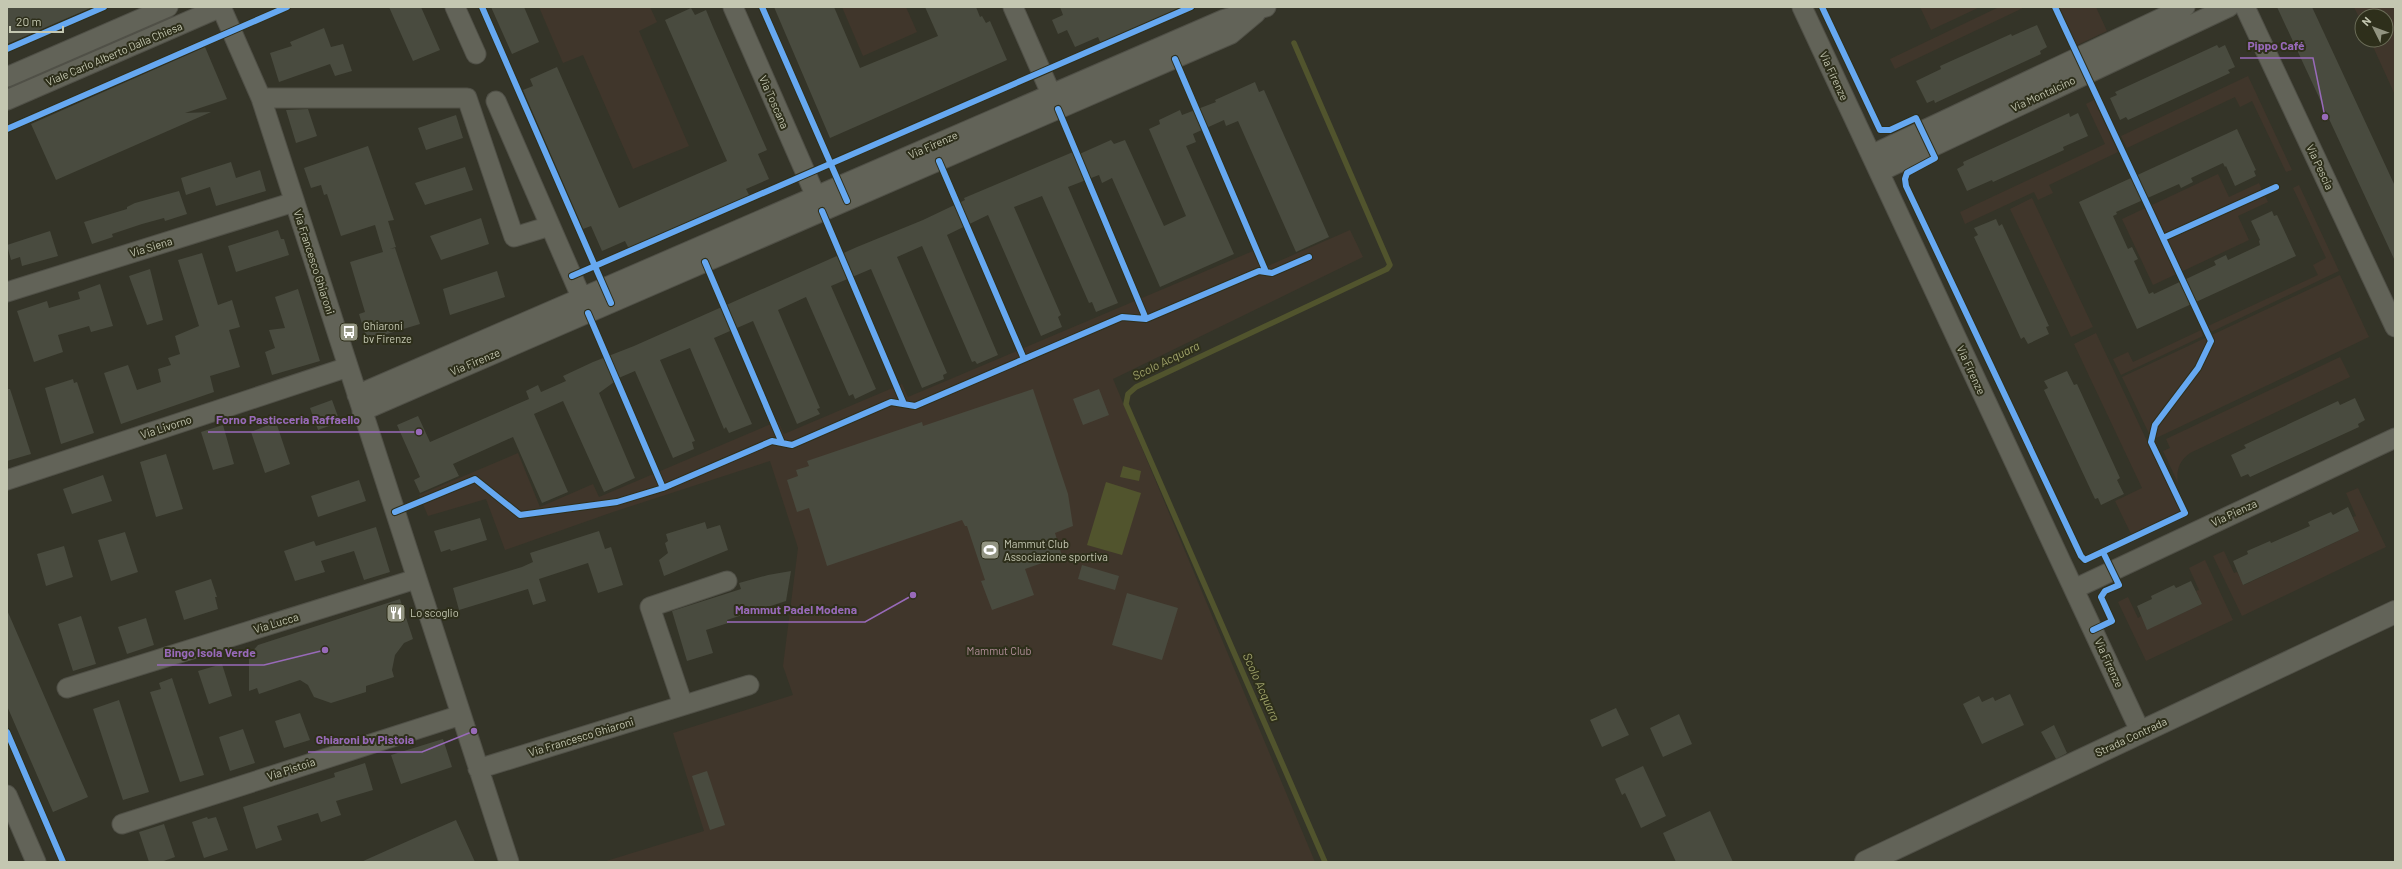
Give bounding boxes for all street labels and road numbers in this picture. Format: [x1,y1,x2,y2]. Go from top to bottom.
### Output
street label: Viale Carlo Alberto Dalla Chiesa [44,19,184,88]
street label: Via Firenze [1817,49,1852,103]
street label: Via Toscana [757,73,792,130]
street label: Via Montalcino [2009,73,2077,114]
street label: Via Firenze [906,128,960,161]
street label: Via Pescia [2304,142,2337,192]
street label: Via Francesco Ghiaroni [291,208,338,316]
street label: Via Siena [128,234,174,259]
street label: Via Firenze [1954,343,1989,397]
street label: Via Firenze [448,345,502,378]
street label: Via Livorno [139,412,193,441]
street label: Via Pienza [2209,496,2259,529]
street label: Via Lucca [252,610,300,636]
street label: Via Firenze [2092,636,2127,690]
street label: Via Francesco Ghiaroni [527,714,635,759]
street label: Strada Contrada [2093,714,2169,759]
street label: Via Pistoia [265,755,317,782]

